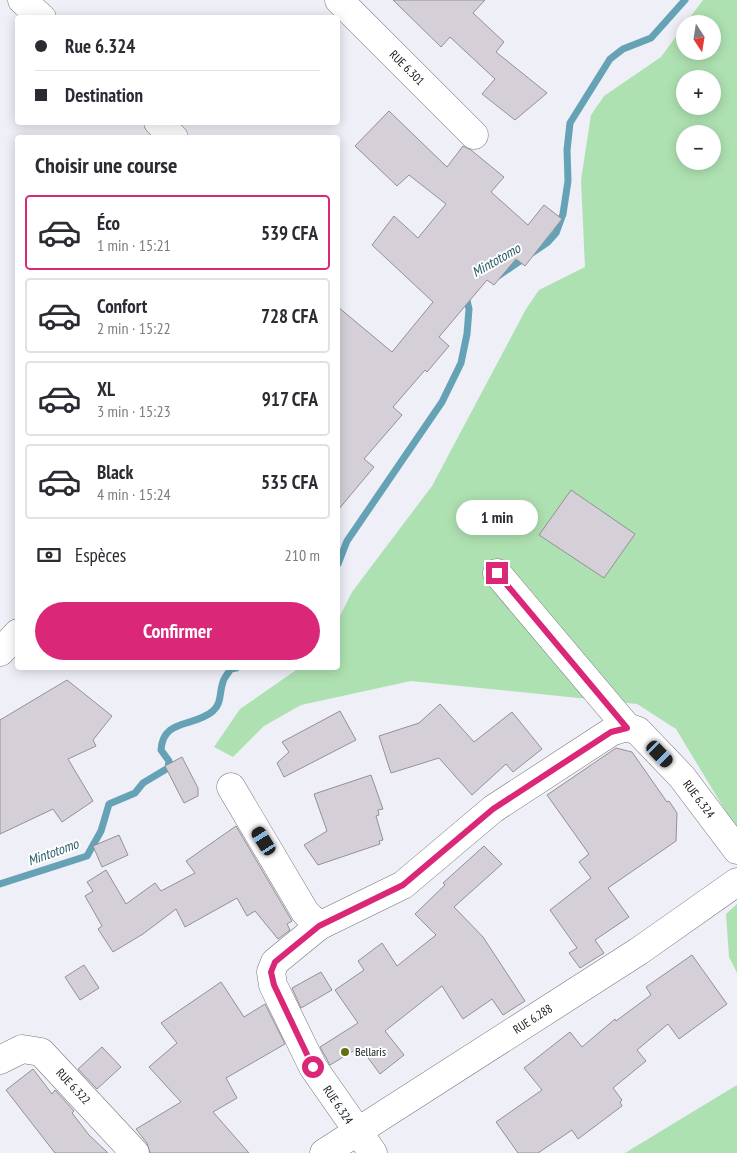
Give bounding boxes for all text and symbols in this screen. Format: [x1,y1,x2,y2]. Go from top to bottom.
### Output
north arrow [676,15,721,60]
map controls [676,15,721,170]
text: Rue 6.324 [65,34,135,58]
street label: RUE 6.301 [387,47,428,88]
button: + [676,70,721,115]
text: Destination [65,83,143,107]
button: − [676,125,721,170]
text: Choisir une course [35,151,177,179]
icon: car [37,210,82,255]
text: Éco [97,211,120,235]
text: 539 CFA [261,221,318,245]
text: 1 min · 15:21 [97,235,171,255]
water label: Mintotomo [469,239,524,281]
icon: car [37,293,82,338]
text: Confort [97,294,147,318]
text: 728 CFA [261,304,318,328]
text: 2 min · 15:22 [97,318,171,338]
icon: car [37,376,82,421]
text: XL [97,377,115,401]
text: 917 CFA [262,387,318,411]
text: 3 min · 15:23 [97,401,171,421]
icon: car [37,459,82,504]
text: Black [97,460,133,484]
text: 535 CFA [261,470,318,494]
text: 4 min · 15:24 [97,484,171,504]
callout: 1 min [456,500,538,536]
text: 1 min [481,507,513,527]
icon: cash [35,541,63,569]
text: Espèces [75,543,126,567]
text: 210 m [285,545,320,565]
route end [486,562,508,584]
button: Confirmer [35,602,320,660]
car [644,738,675,770]
street label: RUE 6.324 [680,777,719,821]
car [249,824,278,858]
water label: Mintotomo [25,834,82,869]
street label: RUE 6.288 [510,1001,555,1037]
place label: Bellaris [355,1044,386,1059]
marker: Bellaris [339,1046,351,1058]
route start [302,1056,324,1078]
street label: RUE 6.322 [53,1065,94,1107]
street label: RUE 6.324 [320,1083,357,1127]

